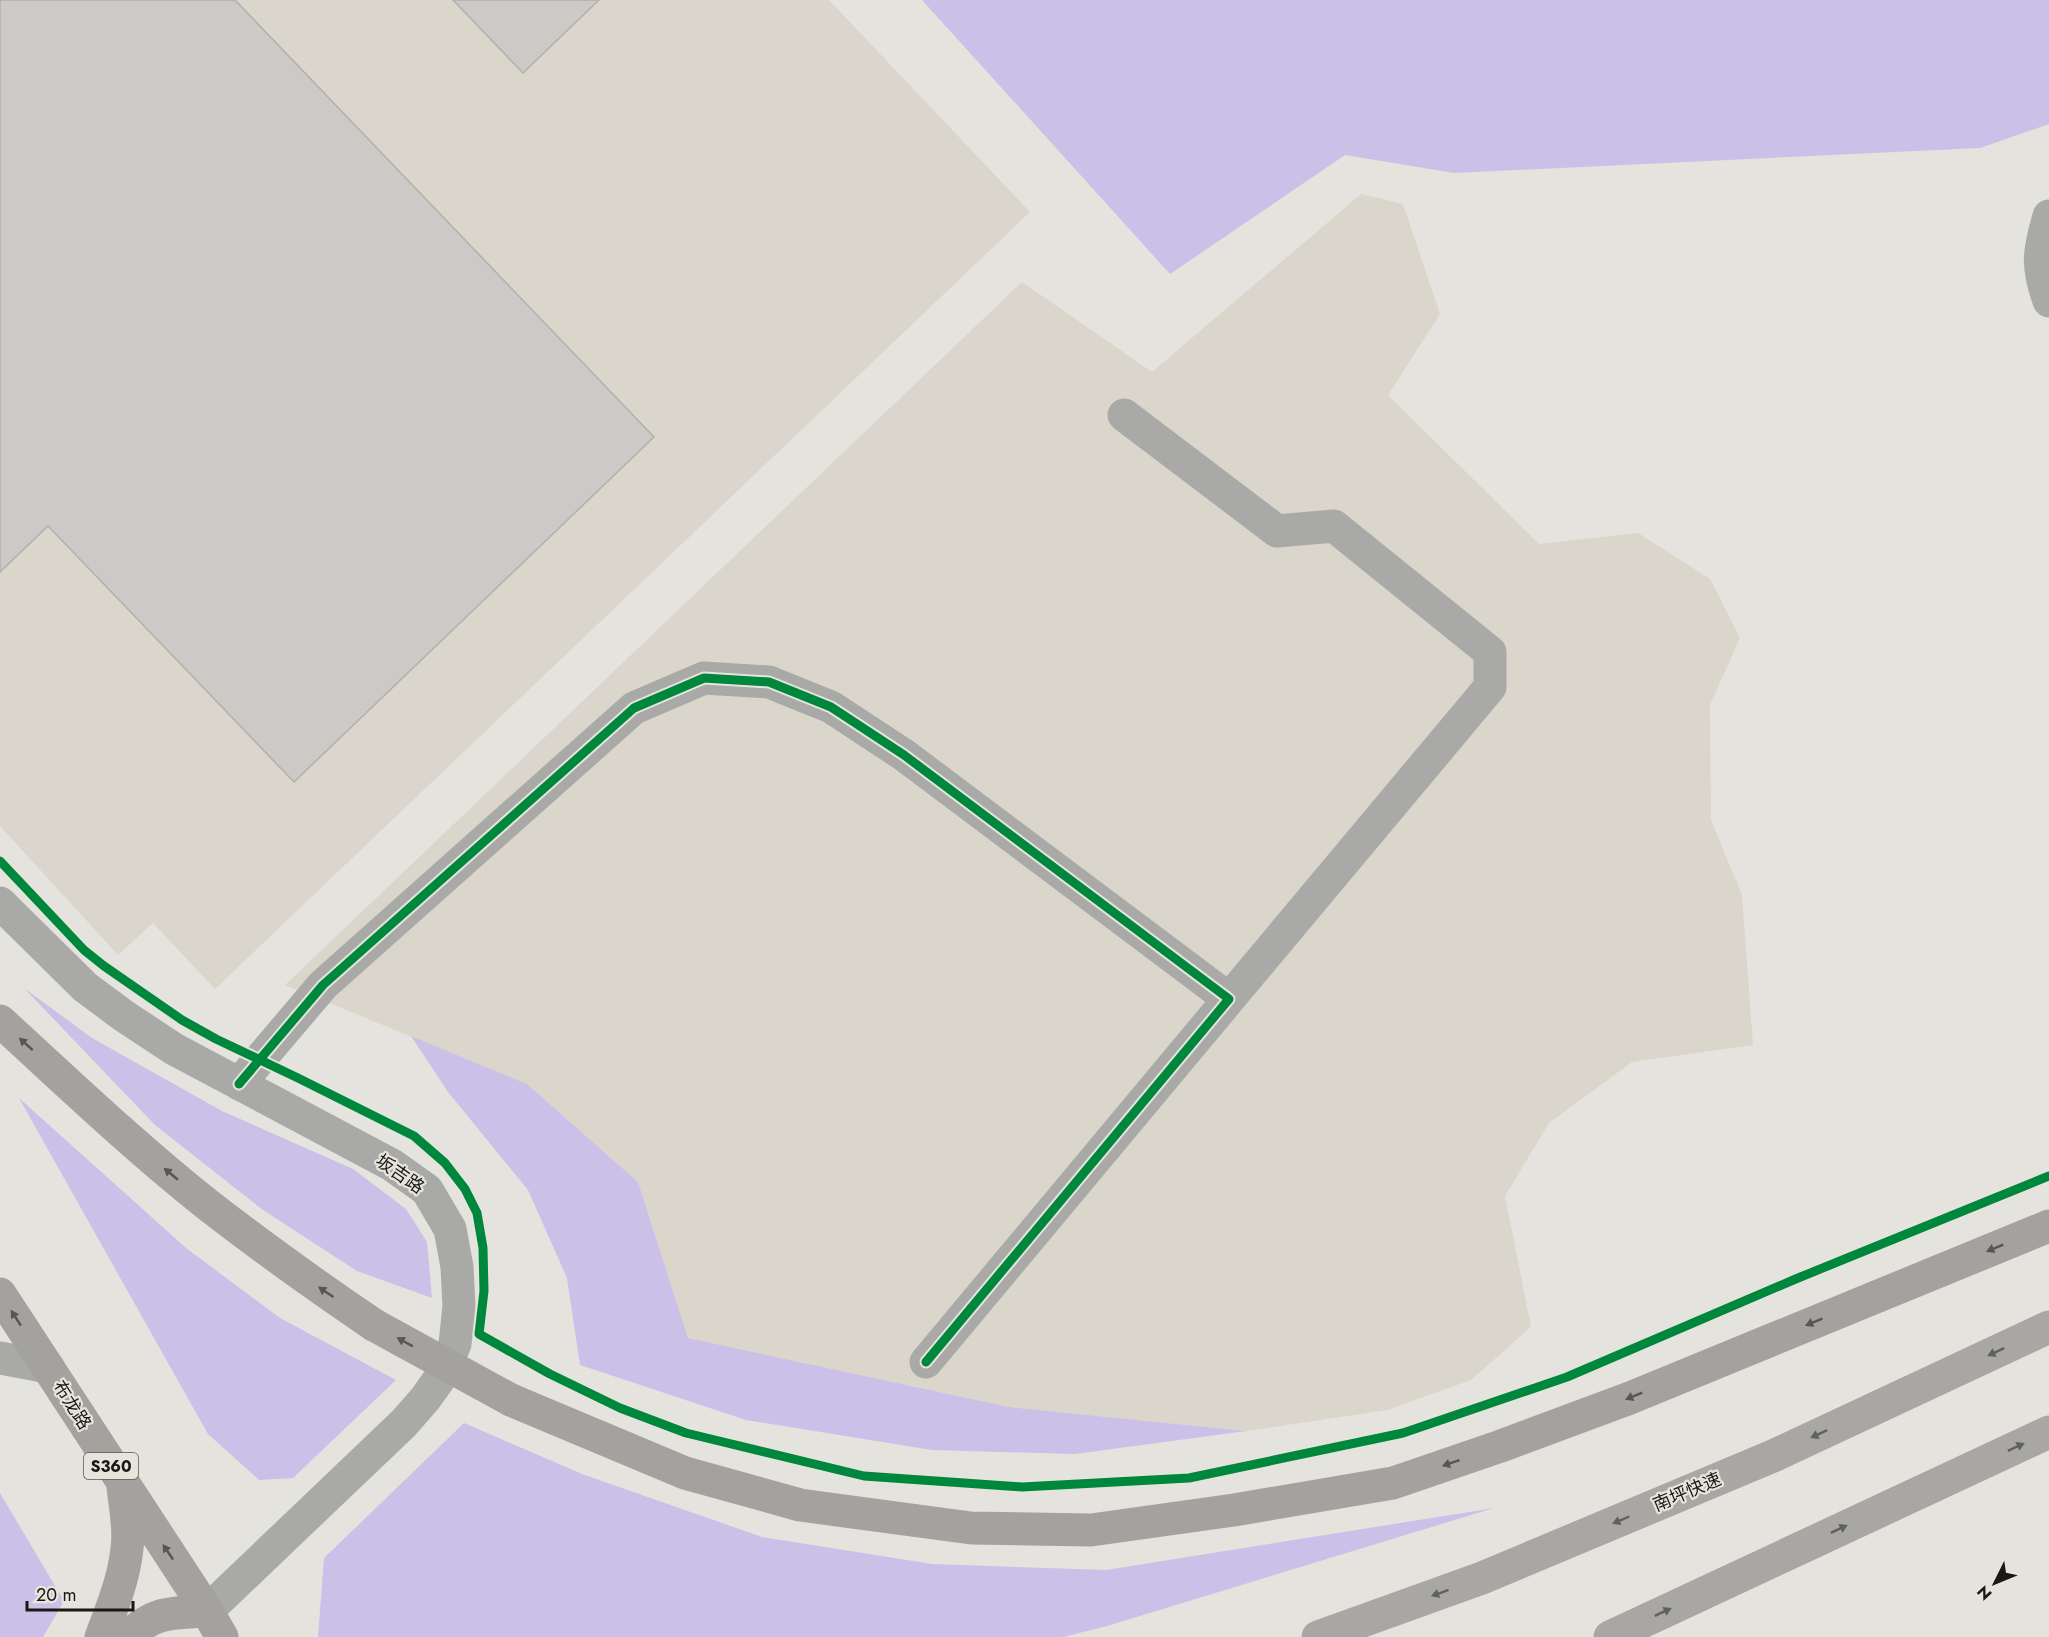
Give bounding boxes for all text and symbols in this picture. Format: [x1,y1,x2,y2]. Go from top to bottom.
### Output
one-way arrow [18,1037,33,1051]
street label: 坂吉路 [370,1148,430,1200]
one-way arrow [163,1167,179,1180]
one-way arrow [1986,1244,2004,1253]
one-way arrow [318,1287,334,1298]
one-way arrow [10,1311,22,1327]
one-way arrow [1805,1318,1823,1327]
one-way arrow [396,1337,413,1347]
one-way arrow [1986,1347,2004,1357]
street label: 布龙路 [46,1375,98,1435]
one-way arrow [1625,1392,1643,1401]
one-way arrow [1811,1430,1828,1439]
one-way arrow [2007,1442,2025,1452]
road number: S360 [84,1453,138,1479]
one-way arrow [1442,1459,1460,1469]
street label: 南坪快速 [1649,1466,1725,1518]
one-way arrow [1612,1516,1630,1525]
one-way arrow [1831,1525,1848,1534]
one-way arrow [163,1544,174,1561]
north arrow [1965,1553,2025,1613]
scale bar [27,1574,134,1612]
text: N [1972,1580,1997,1605]
text: 20 m [36,1582,76,1608]
one-way arrow [1431,1589,1449,1599]
one-way arrow [1654,1608,1671,1617]

